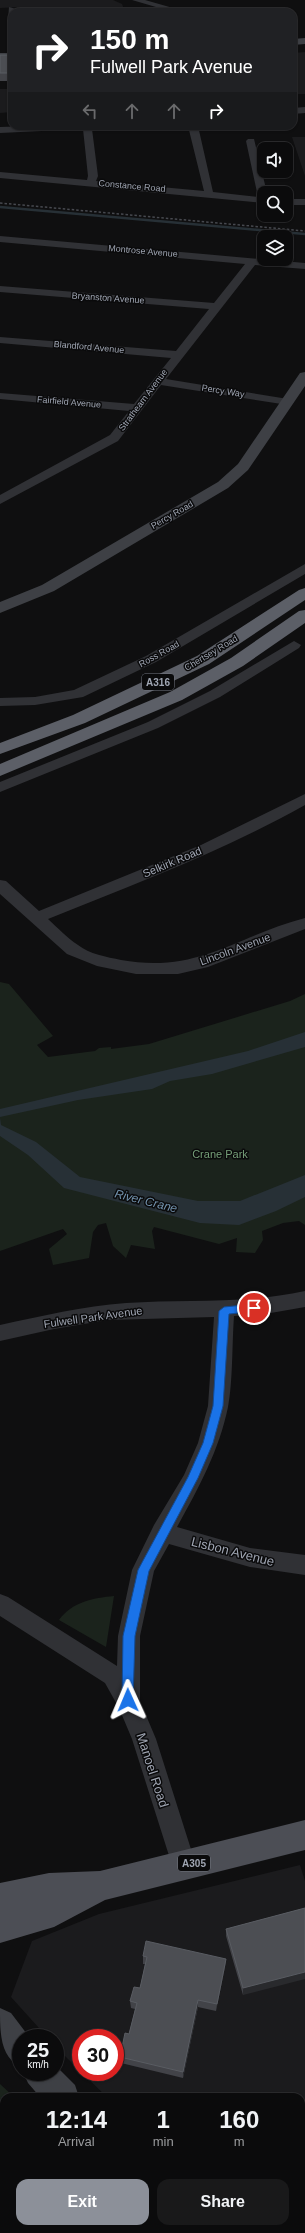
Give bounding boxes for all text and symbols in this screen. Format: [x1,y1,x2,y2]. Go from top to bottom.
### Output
icon: right [24,24,76,76]
text: 150 m [90,24,169,55]
text: Fulwell Park Avenue [90,57,253,77]
icon: left [79,100,101,122]
icon: ahead [121,100,143,122]
icon: ahead [163,100,185,122]
icon: right [205,100,227,122]
map controls [257,142,293,266]
button: sound [257,142,293,178]
street label: Constance Road [98,178,166,194]
button: search [257,186,293,222]
button: layers [257,230,293,266]
street label: Montrose Avenue [108,243,178,259]
street label: Bryanston Avenue [71,290,145,306]
street label: Blandford Avenue [53,339,125,355]
street label: Strathearn Avenue [117,367,169,433]
street label: Percy Way [201,383,246,399]
street label: Fairfield Avenue [36,394,102,410]
street label: Percy Road [149,499,195,531]
street label: Chertsey Road [183,633,239,673]
street label: Ross Road [137,639,181,669]
road number: A316 [142,674,174,690]
street label: Selkirk Road [141,844,203,880]
street label: Lincoln Avenue [198,931,272,967]
park label: Crane Park [192,1148,248,1160]
water label: River Crane [113,1186,179,1216]
pin [237,1291,271,1325]
icon: arrive [243,1297,265,1319]
street label: Fulwell Park Avenue [43,1304,143,1330]
street label: Lisbon Avenue [190,1534,276,1569]
position arrow [107,1679,149,1721]
street label: Manoel Road [133,1731,172,1809]
road number: A305 [178,1855,210,1871]
speed limit sign: 30 [72,2029,124,2081]
text: 25 [27,2039,49,2061]
text: km/h [27,2059,49,2070]
text: 12:14 [46,2106,107,2133]
text: 1 [156,2106,170,2133]
text: 160 [219,2106,259,2133]
text: Arrival [58,2134,95,2149]
text: min [153,2134,174,2149]
text: m [234,2134,245,2149]
button: Exit [16,2179,149,2225]
button: Share [157,2179,289,2225]

